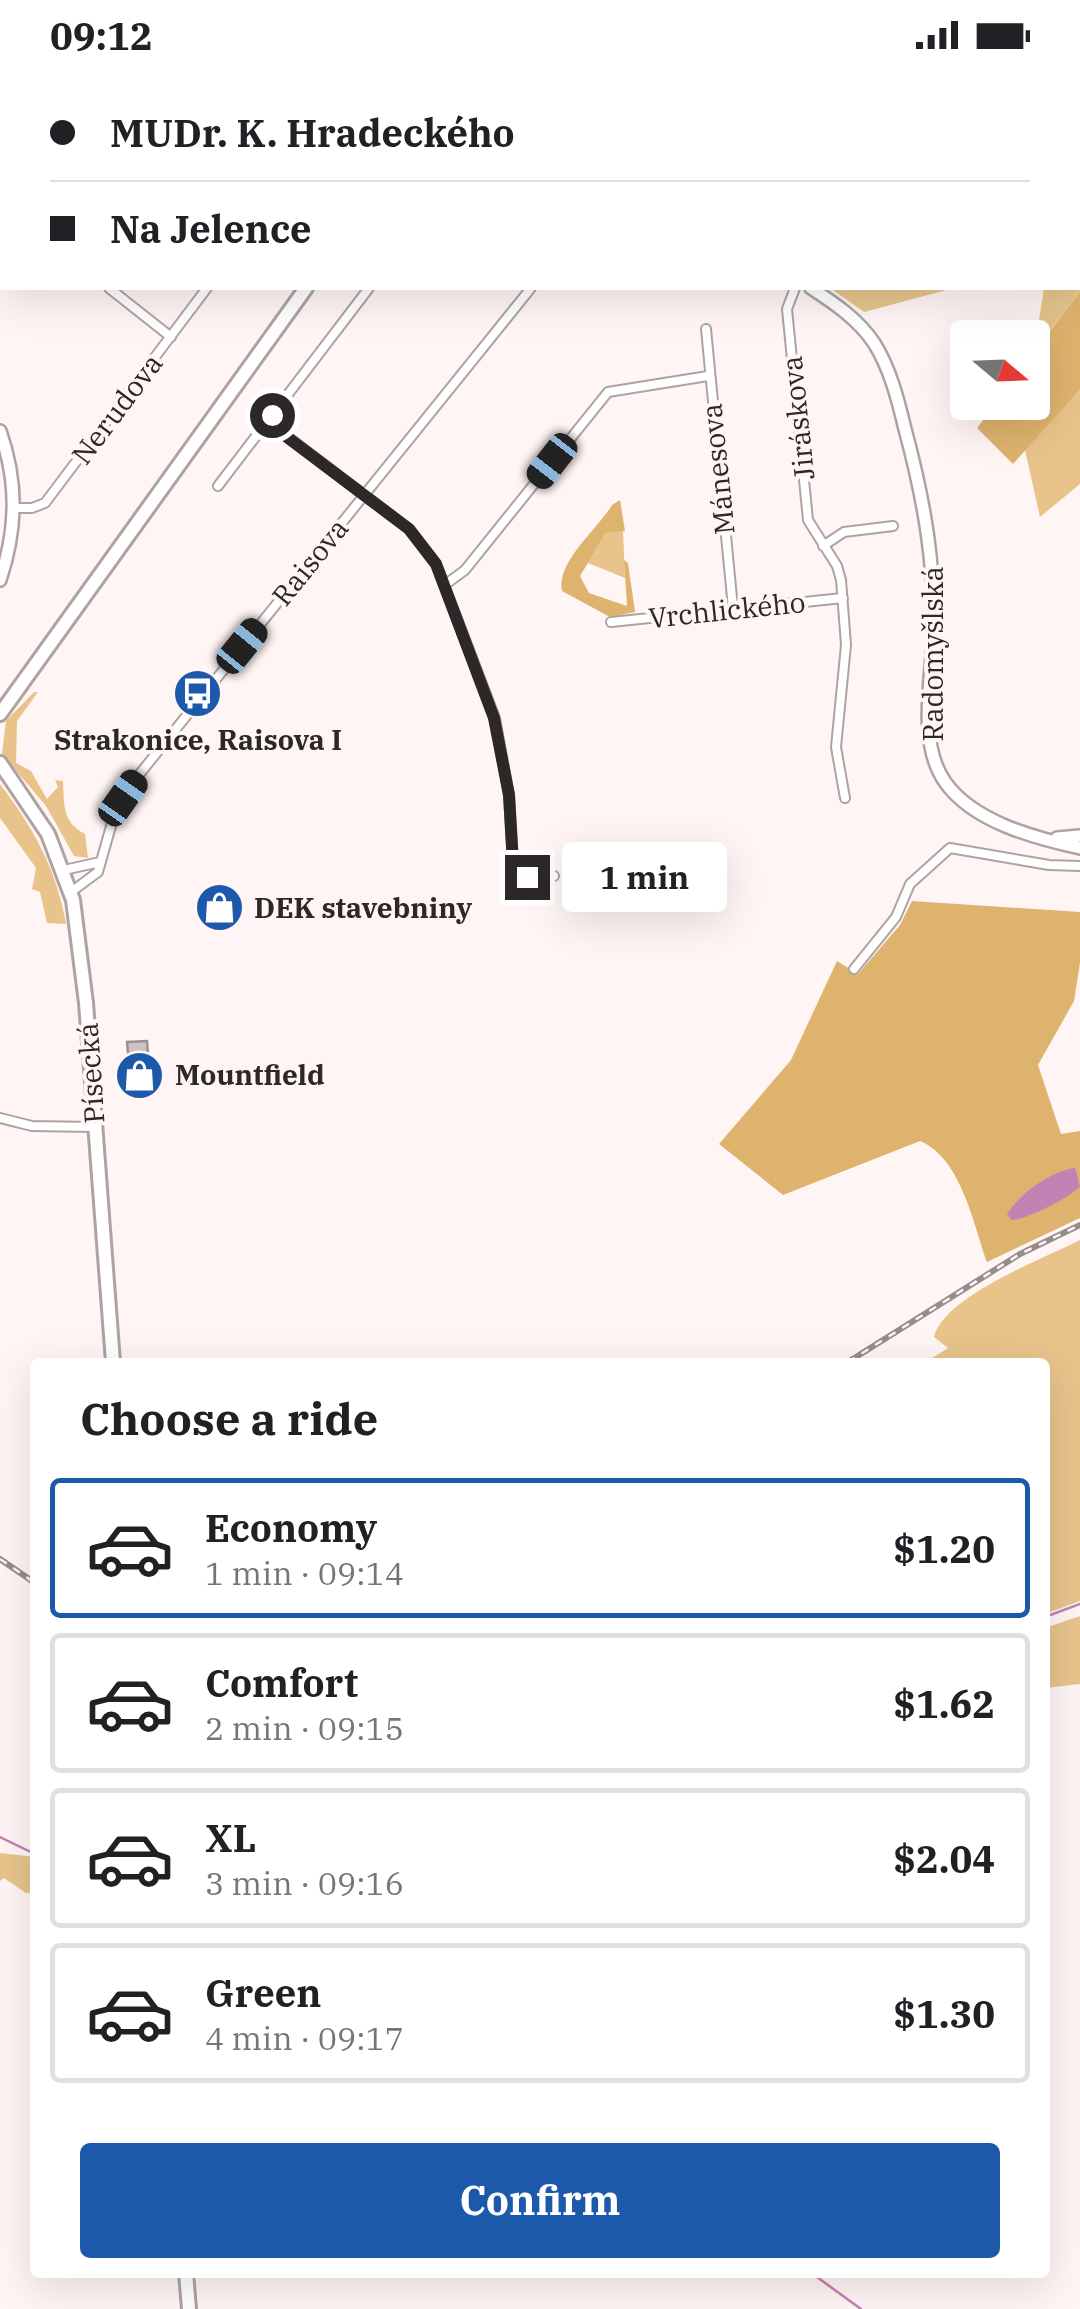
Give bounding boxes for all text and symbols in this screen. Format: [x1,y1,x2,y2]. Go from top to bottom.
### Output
text: 09:12 [50,11,153,60]
text: MUDr. K. Hradeckého [110,108,515,157]
text: Na Jelence [110,204,312,253]
north arrow [950,320,1050,420]
map controls [950,320,1050,420]
street label: Nerudova [63,346,170,471]
street label: Jiráskova [773,354,822,482]
route start [250,393,295,438]
street label: Mánesova [692,402,743,536]
car [522,428,582,494]
street label: Raisova [263,510,356,613]
street label: Radomyšlská [914,566,951,742]
street label: Vrchlického [647,583,807,636]
car [211,613,273,679]
bus stop icon: Strakonice, Raisova I [172,667,224,719]
place label: Strakonice, Raisova I [54,721,342,758]
car [94,765,152,831]
callout: 1 min [562,842,727,912]
route end [505,855,550,900]
text: 1 min [600,856,689,898]
shop icon: DEK stavebniny [193,882,245,934]
place label: DEK stavebniny [254,889,472,926]
street label: Písecká [69,1021,112,1125]
shop icon: Mountfield [114,1049,166,1101]
place label: Mountfield [175,1056,325,1093]
text: Choose a ride [80,1389,378,1447]
icon: car [85,1503,175,1593]
text: Economy [205,1503,377,1552]
text: $1.20 [893,1524,995,1573]
text: 1 min · 09:14 [205,1552,404,1594]
icon: car [85,1658,175,1748]
text: Comfort [205,1658,358,1707]
text: $1.62 [893,1679,995,1728]
text: 2 min · 09:15 [205,1707,404,1749]
icon: car [85,1813,175,1903]
text: XL [205,1813,256,1862]
text: $2.04 [893,1834,995,1883]
text: 3 min · 09:16 [205,1862,404,1904]
icon: car [85,1968,175,2058]
text: Green [205,1968,321,2017]
text: $1.30 [893,1989,995,2038]
text: 4 min · 09:17 [205,2017,404,2059]
button: Confirm [80,2143,1000,2258]

